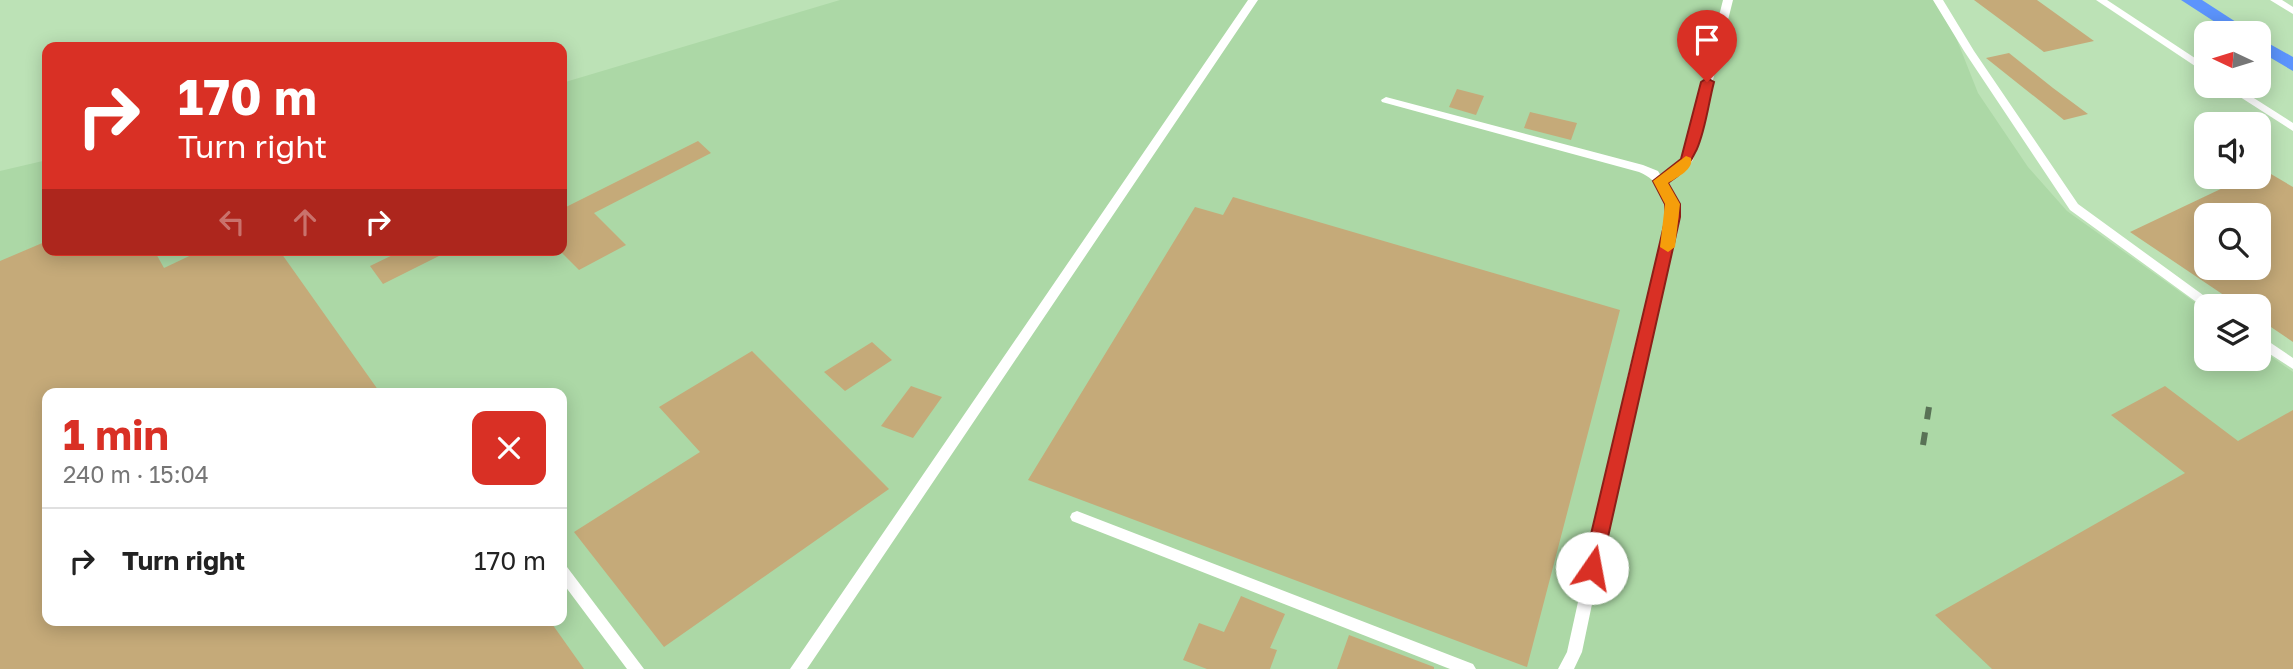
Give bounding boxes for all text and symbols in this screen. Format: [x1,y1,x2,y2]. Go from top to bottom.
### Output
pin [1677,10,1737,82]
icon: arrive [1688,21,1726,59]
north arrow [2194,21,2272,98]
map controls [2194,21,2271,371]
text: 170 m [178,67,317,126]
icon: right [63,70,154,161]
button: sound [2194,112,2271,189]
text: Turn right [178,127,327,165]
icon: left [213,203,251,241]
icon: ahead [286,203,324,241]
icon: right [359,203,397,241]
button: search [2194,203,2271,280]
button: layers [2194,294,2271,371]
text: 1 min [63,409,169,459]
button: close [472,411,546,485]
text: 240 m · 15:04 [63,460,209,488]
position arrow [1555,531,1629,605]
icon: right [63,542,101,580]
text: Turn right [122,545,245,576]
text: 170 m [474,545,546,576]

